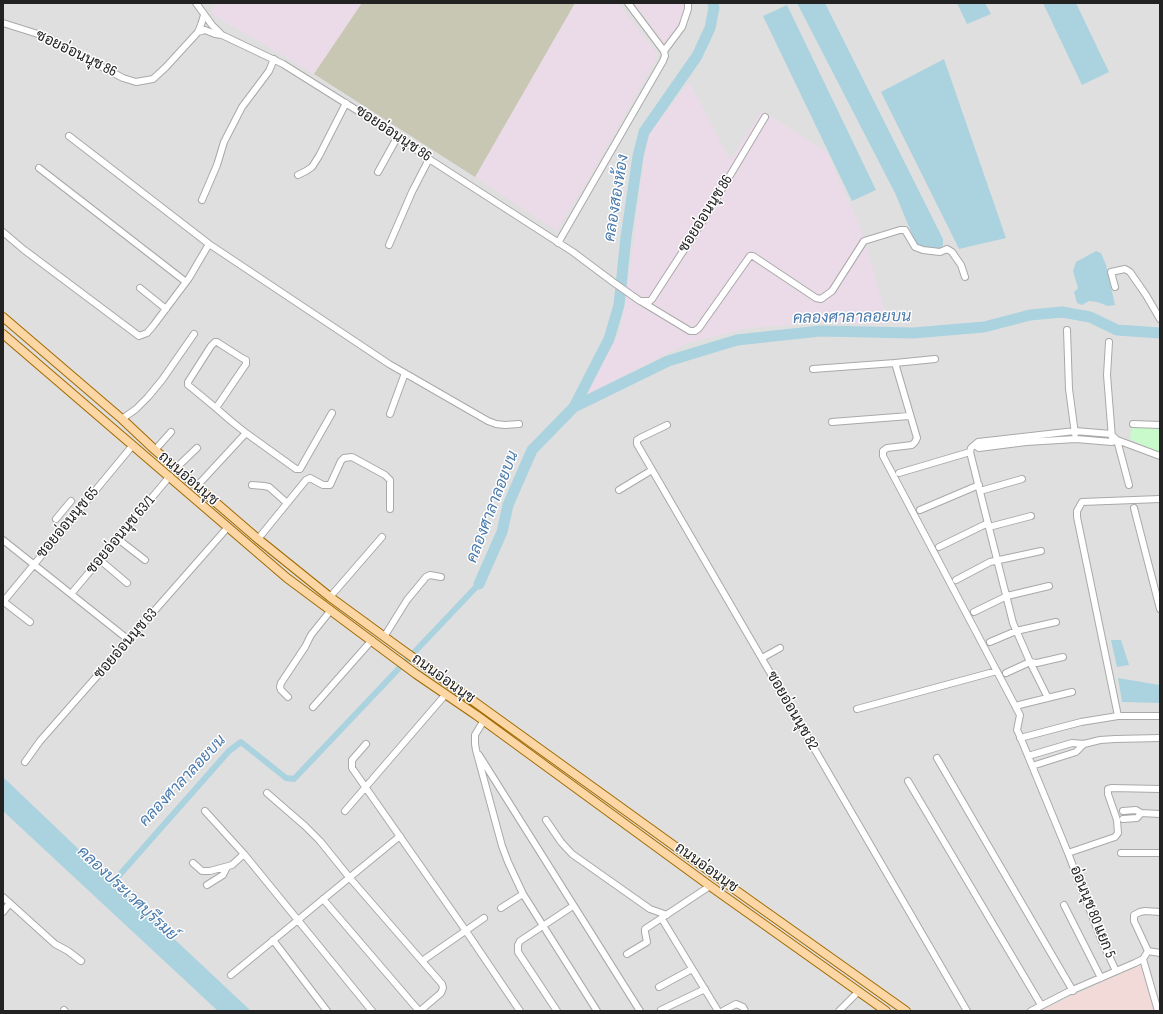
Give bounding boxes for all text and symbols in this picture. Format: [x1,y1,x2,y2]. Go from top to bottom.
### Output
street label: ซอยอ่อนนุช 86 [33,27,119,81]
street label: ซอยอ่อนนุช 86 [352,102,434,166]
water label: คลองสองห้อง [601,153,633,243]
street label: ซอยอ่อนนุช 86 [675,172,737,256]
water label: คลองศาลาลอยบน [793,307,911,329]
street label: ถนนอ่อนนุช [154,448,222,510]
water label: คลองศาลาลอยบน [463,448,523,566]
street label: ซอยอ่อนนุช 65 [33,484,103,562]
street label: ซอยอ่อนนุช 63/1 [83,492,159,578]
street label: ซอยอ่อนนุช 63 [90,605,162,683]
street label: ถนนอ่อนนุช [408,650,478,708]
street label: ซอยอ่อนนุช 82 [762,668,822,754]
water label: คลองศาลาลอยบน [136,731,230,831]
street label: ถนนอ่อนนุช [671,839,741,897]
water label: คลองประเวศบุรีรมย์ [73,843,181,945]
street label: อ่อนนุช 80 แยก 5 [1065,863,1119,961]

